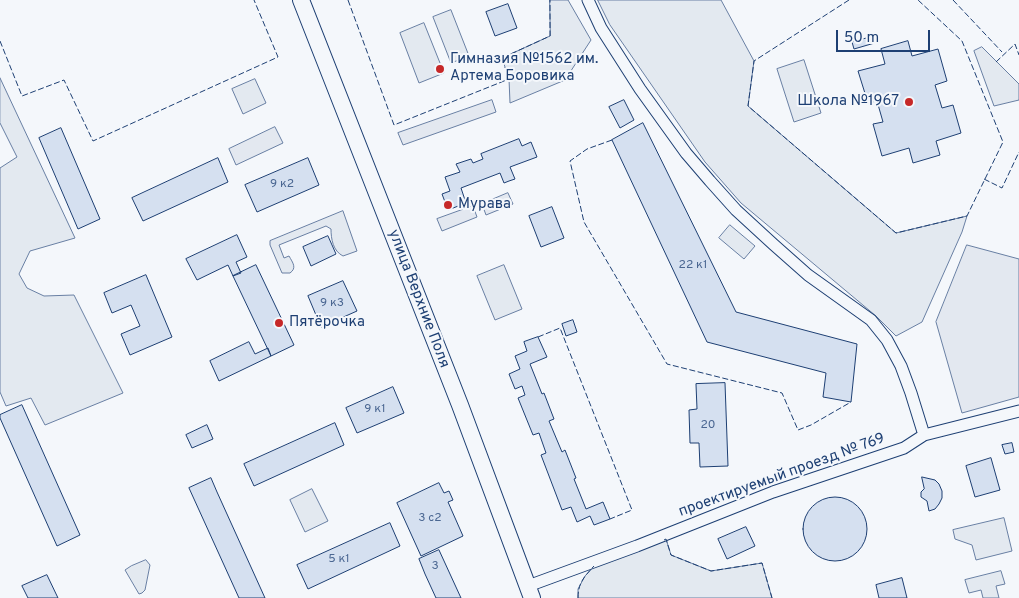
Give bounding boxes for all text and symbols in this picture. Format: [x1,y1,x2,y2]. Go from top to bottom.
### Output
scale bar [839,20,933,52]
text: 50 m [844,29,879,48]
place label: Гимназия №1562 им. Артема Боровика [450,51,598,86]
marker: Гимназия №1562 им. Артема Боровика [434,63,446,75]
place label: Школа №1967 [797,93,899,111]
marker: Школа №1967 [903,96,915,108]
house number: 9 к2 [270,178,294,192]
place label: Мурава [458,196,511,214]
marker: Мурава [442,199,454,211]
street label: улица Верхние Поля [383,227,453,371]
house number: 22 к1 [679,259,707,273]
house number: 9 к3 [320,297,344,311]
place label: Пятёрочка [289,314,365,332]
marker: Пятёрочка [273,317,285,329]
house number: 9 к1 [364,403,386,417]
house number: 20 [700,419,716,433]
street label: проектируемый проезд № 769 [676,430,888,522]
house number: 3 с2 [418,512,442,526]
house number: 5 к1 [328,553,350,567]
house number: 3 [431,560,439,574]

